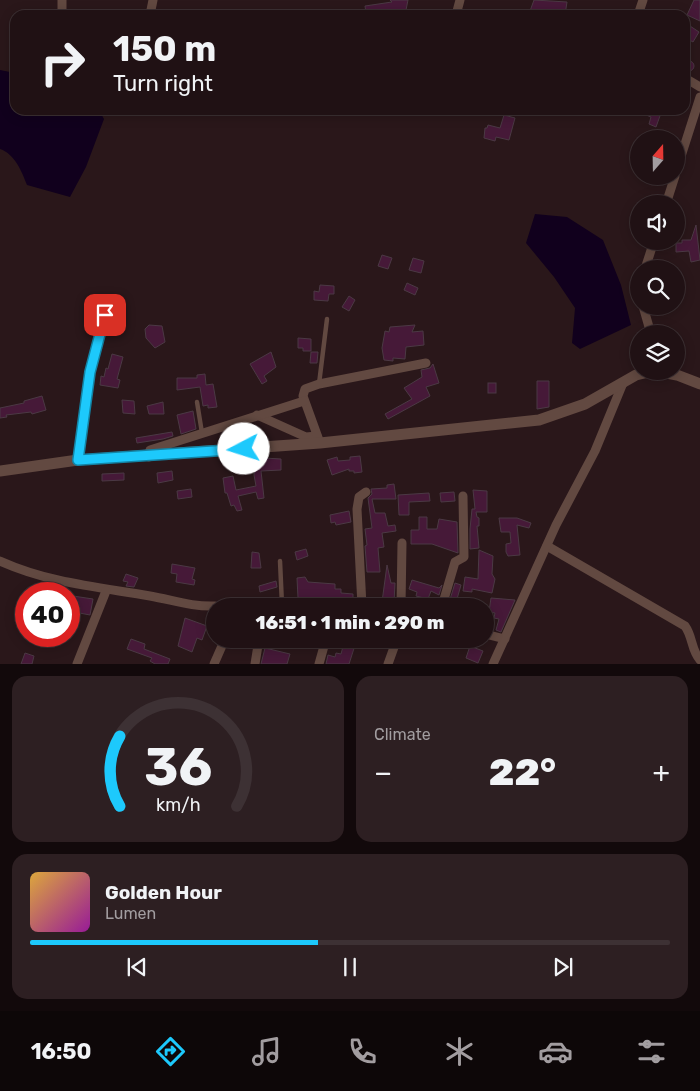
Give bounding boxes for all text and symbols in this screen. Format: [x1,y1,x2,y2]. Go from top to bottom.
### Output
text: 150 m [113,28,216,70]
icon: right [30,30,95,95]
text: Turn right [113,70,213,97]
north arrow [630,130,685,185]
map controls [630,130,685,380]
button: sound [630,195,685,250]
button: search [630,260,685,315]
pin [84,294,126,336]
icon: arrive [91,301,119,329]
button: layers [630,325,685,380]
position arrow [217,422,269,474]
speed limit sign: 40 [15,582,80,647]
text: 16:51 · 1 min · 290 m [256,611,444,634]
text: Climate [374,725,431,744]
text: 36 [144,736,212,798]
text: 22° [489,749,556,795]
text: − [374,756,392,789]
text: + [653,756,670,789]
text: km/h [156,794,200,815]
text: Golden Hour [105,881,222,904]
text: Lumen [105,904,156,923]
icon: previous [123,953,151,981]
icon: pause [336,953,364,981]
icon: next [549,953,577,981]
icon: directions [153,1034,188,1069]
icon: music [249,1034,284,1069]
icon: phone [345,1034,380,1069]
icon: climate [442,1034,477,1069]
icon: car [538,1034,573,1069]
icon: filters [634,1034,669,1069]
text: 16:50 [31,1038,92,1065]

